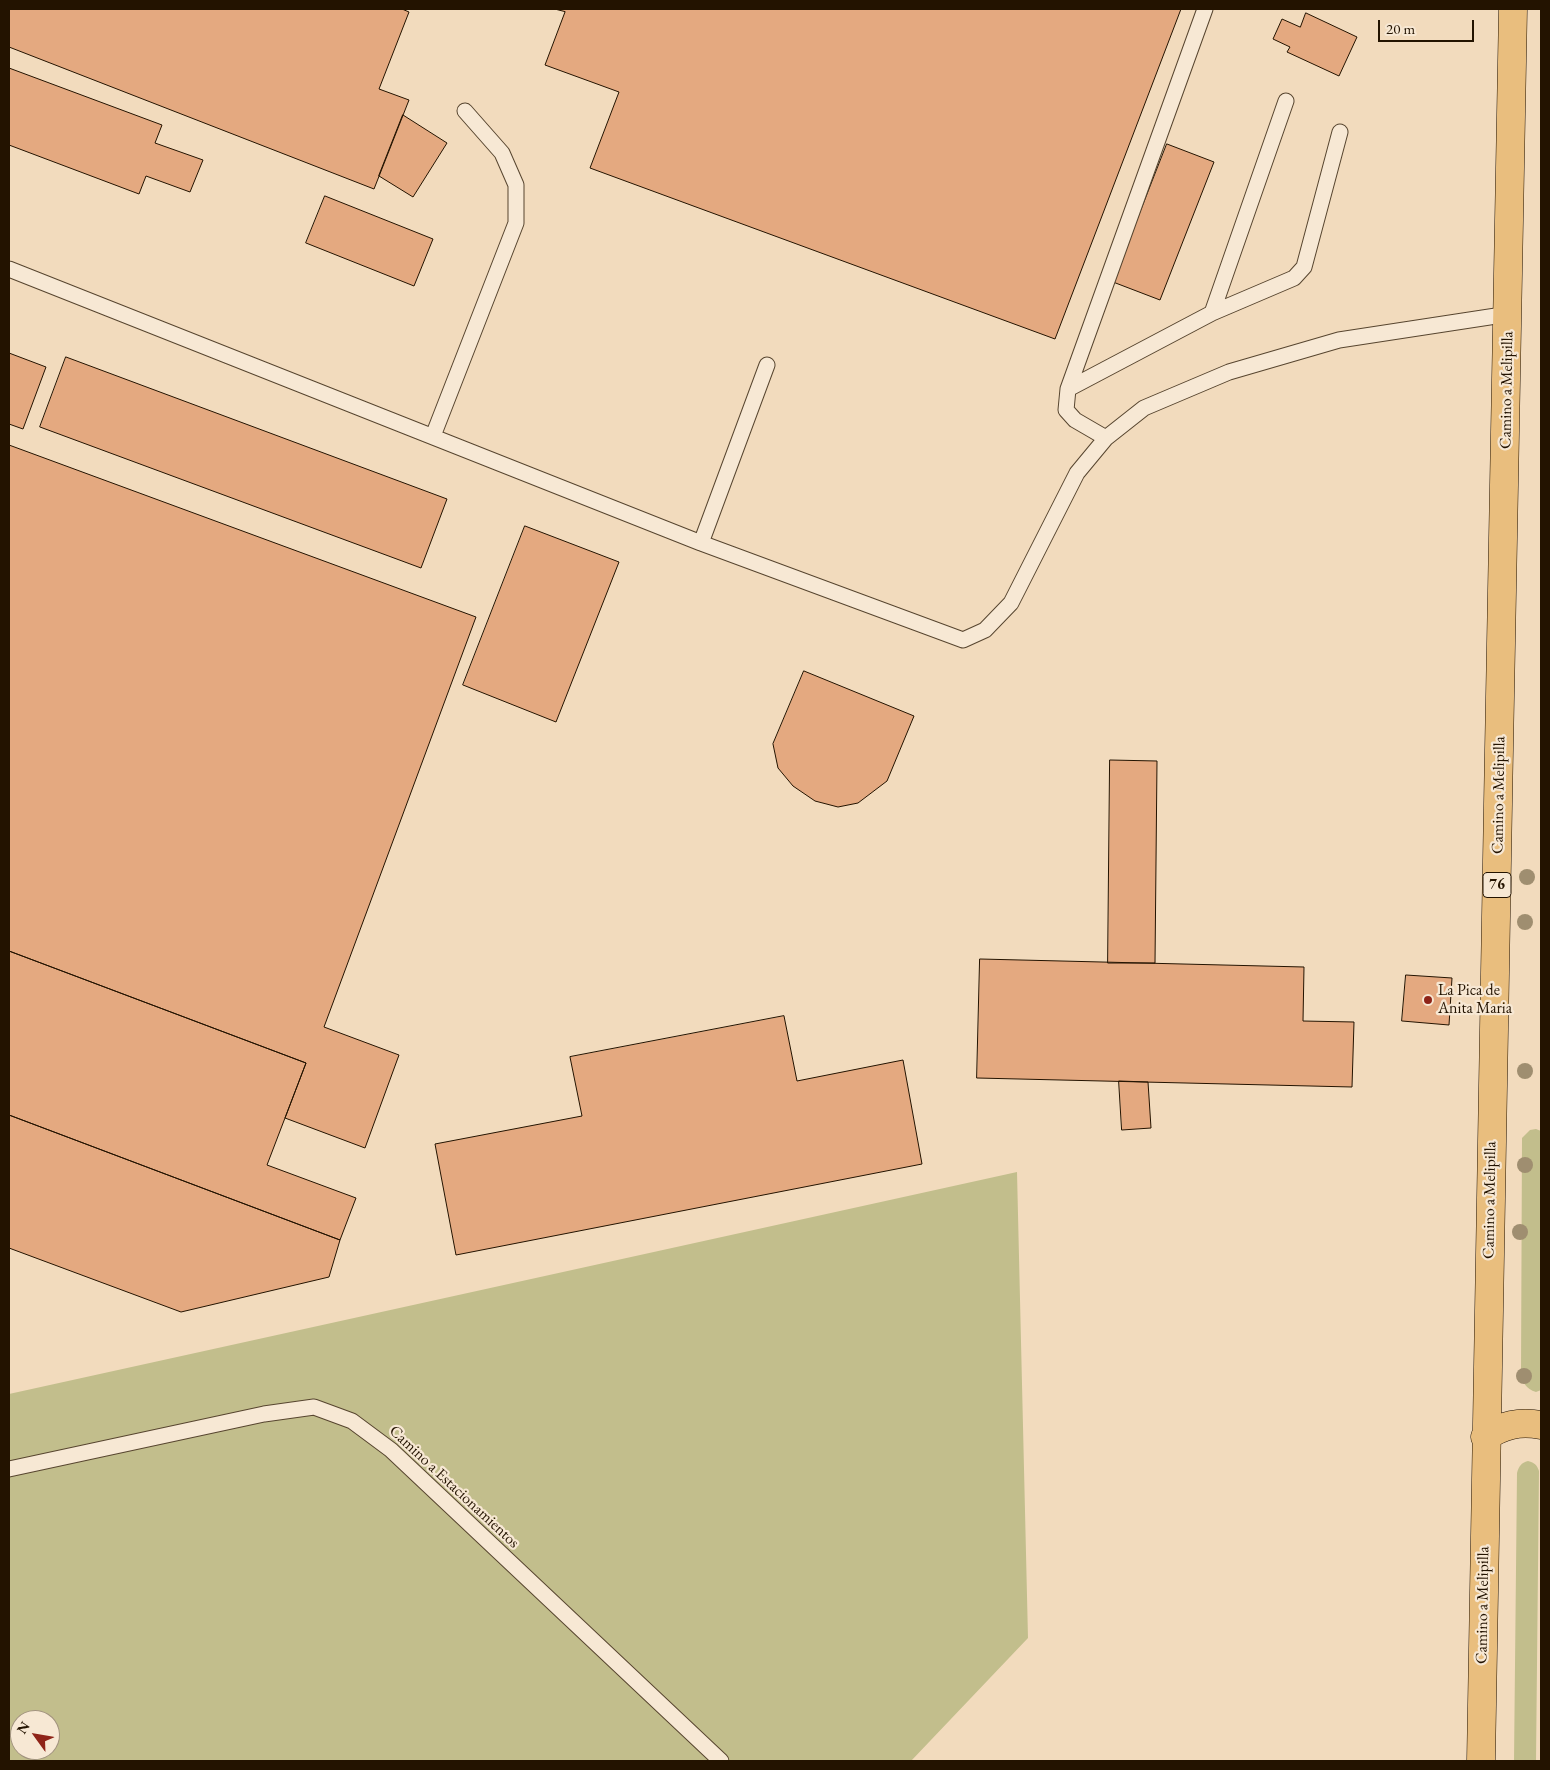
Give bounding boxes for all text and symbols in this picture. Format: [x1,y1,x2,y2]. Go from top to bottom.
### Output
scale bar [1380,10,1476,42]
text: 20 m [1386,19,1415,38]
street label: Camino a Melipilla [1496,331,1518,449]
street label: Camino a Melipilla [1488,736,1510,854]
road number: 76 [1483,872,1511,898]
place label: La Pica de Anita Maria [1438,981,1512,1019]
marker: La Pica de Anita Maria [1422,994,1434,1006]
street label: Camino a Melipilla [1479,1141,1501,1259]
street label: Camino a Estacionamientos [385,1422,523,1552]
street label: Camino a Melipilla [1472,1546,1494,1664]
north arrow [10,1710,60,1760]
text: N [12,1718,34,1737]

